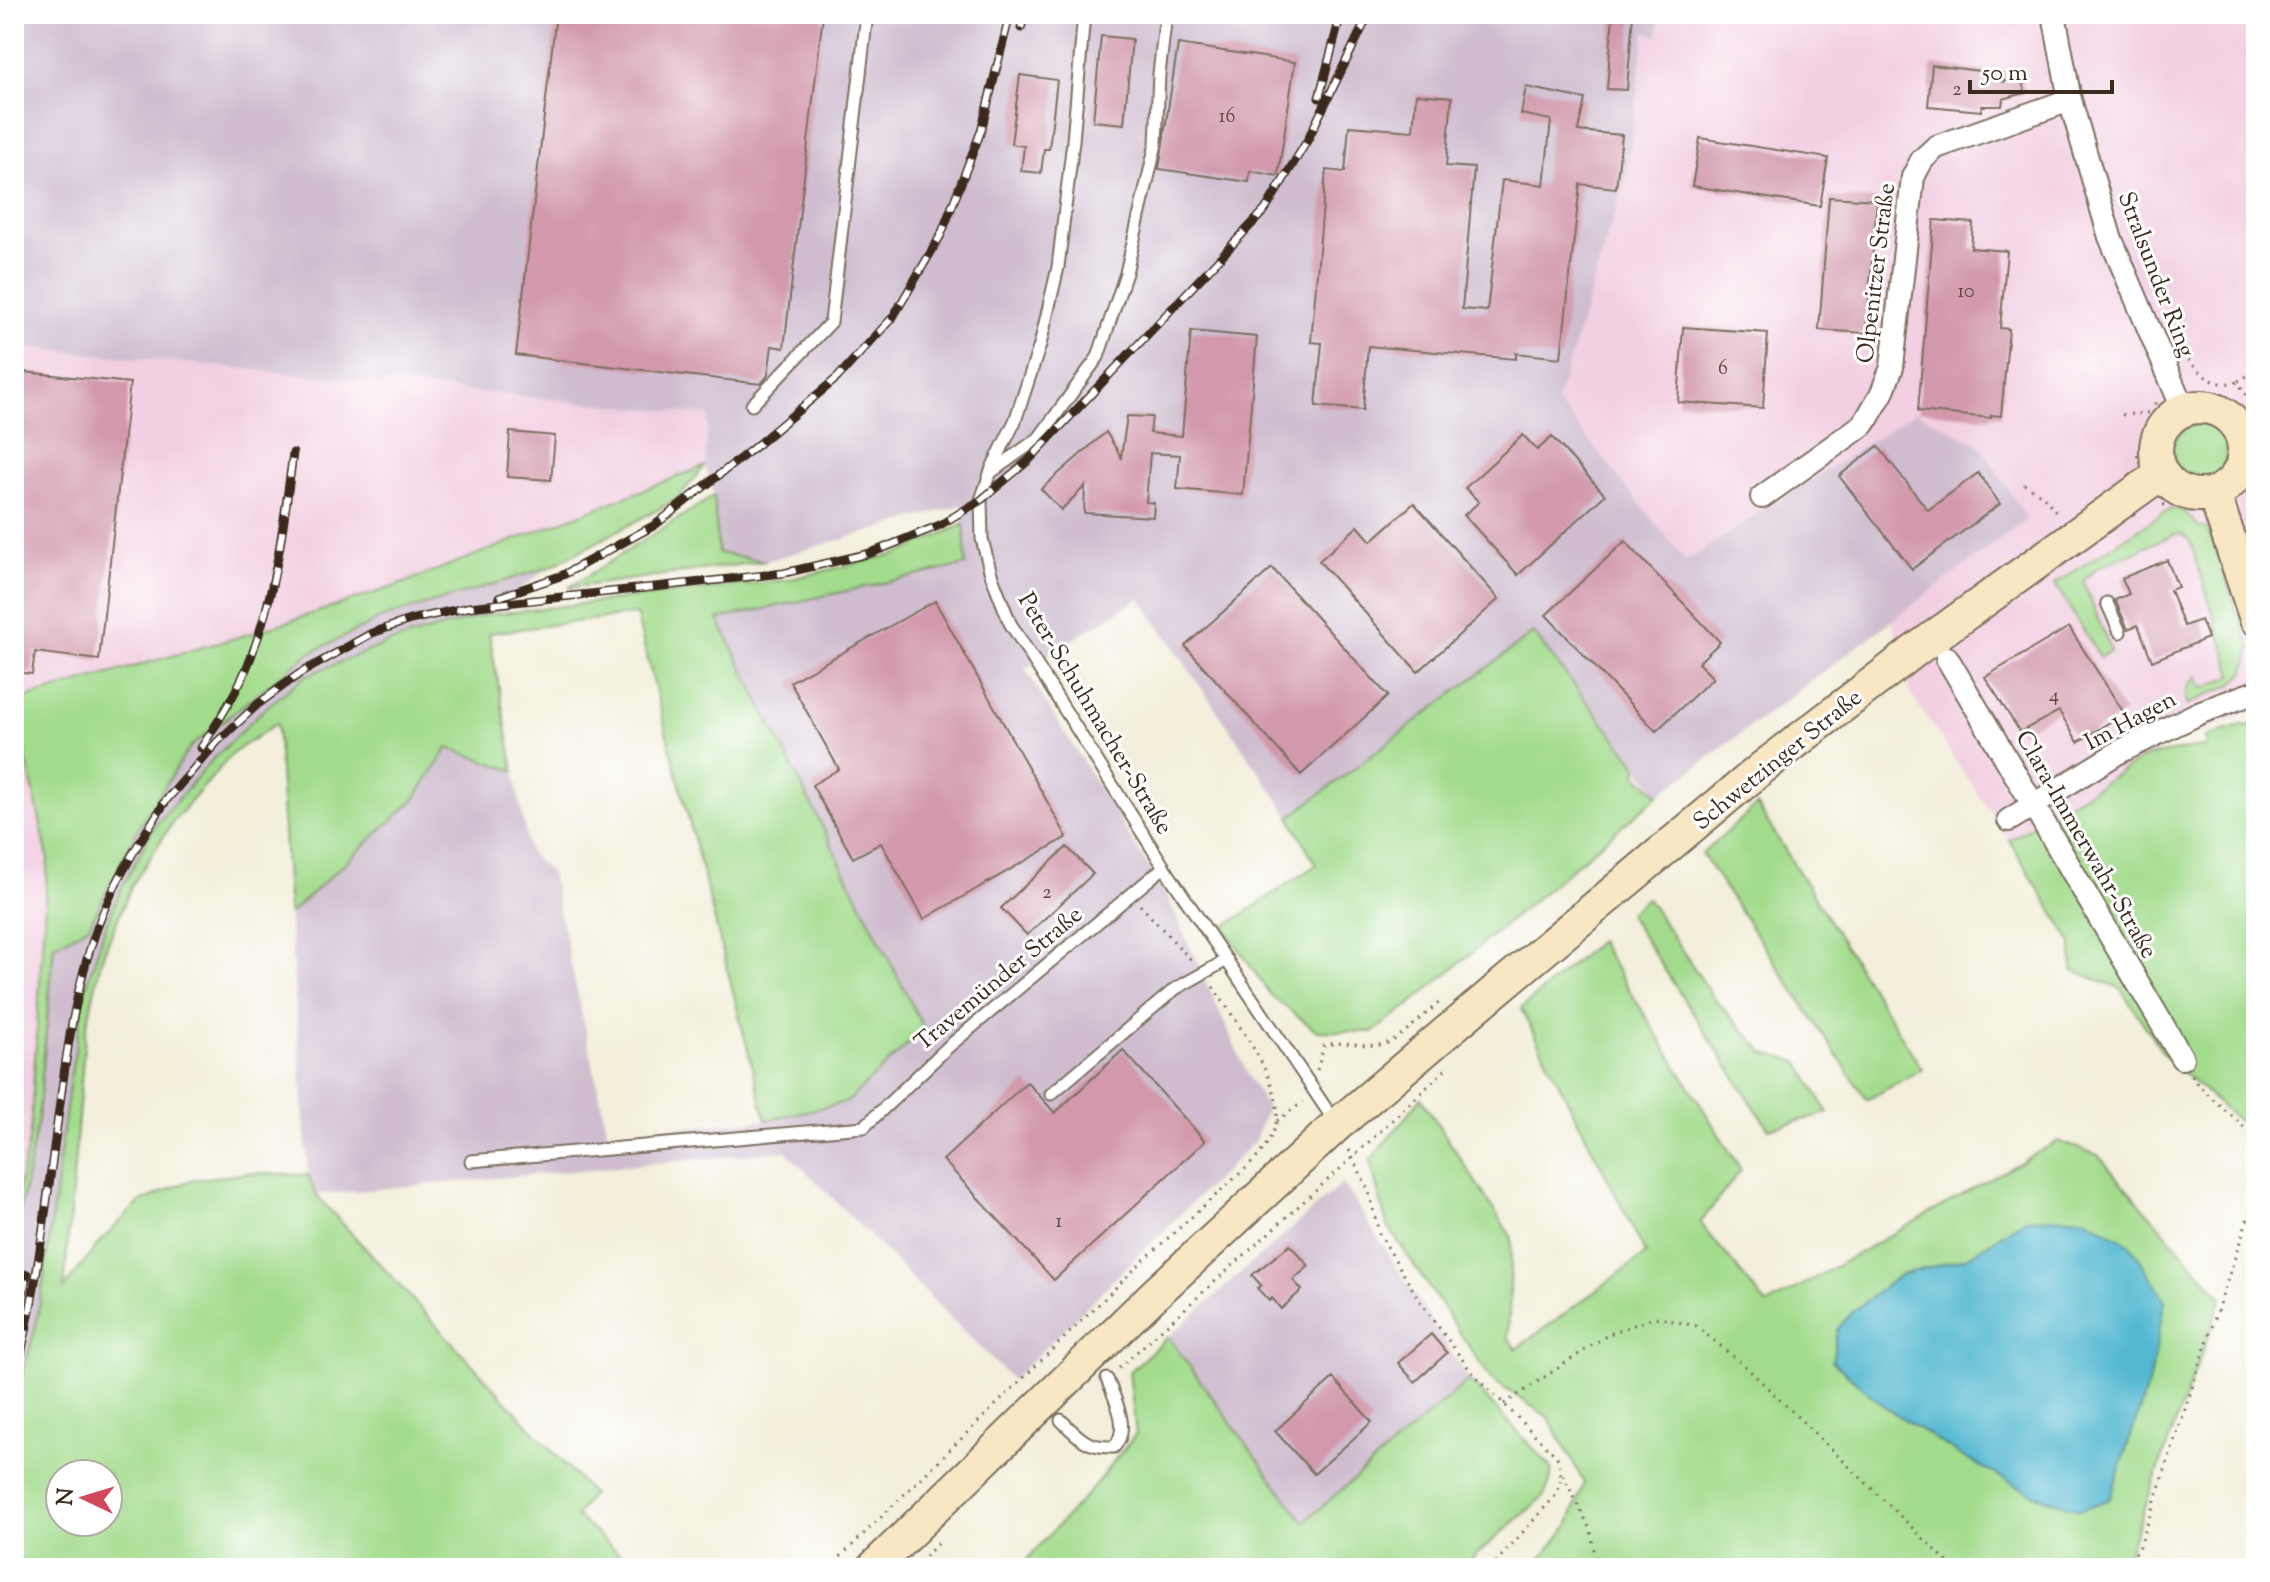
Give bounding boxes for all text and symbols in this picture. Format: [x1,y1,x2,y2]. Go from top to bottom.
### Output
scale bar [1970,44,2112,94]
text: 50 m [1980,57,2028,91]
house number: 2 [1952,76,1962,105]
house number: 16 [1219,103,1235,132]
street label: Olpenitzer Straße [1849,181,1905,365]
street label: Stralsunder Ring [2108,187,2202,363]
house number: 10 [1957,278,1975,307]
house number: 6 [1718,355,1728,384]
street label: Peter-Schuhmacher-Straße [1008,587,1180,841]
street label: Schwetzinger Straße [1687,682,1870,839]
house number: 4 [2049,682,2059,711]
street label: Im Hagen [2079,683,2183,760]
street label: Clara-Immerwahr-Straße [2006,725,2165,965]
house number: 2 [1042,879,1052,908]
street label: Travemünder Straße [908,899,1091,1060]
house number: 1 [1056,1208,1063,1237]
north arrow [44,1458,124,1538]
text: N [50,1487,84,1507]

